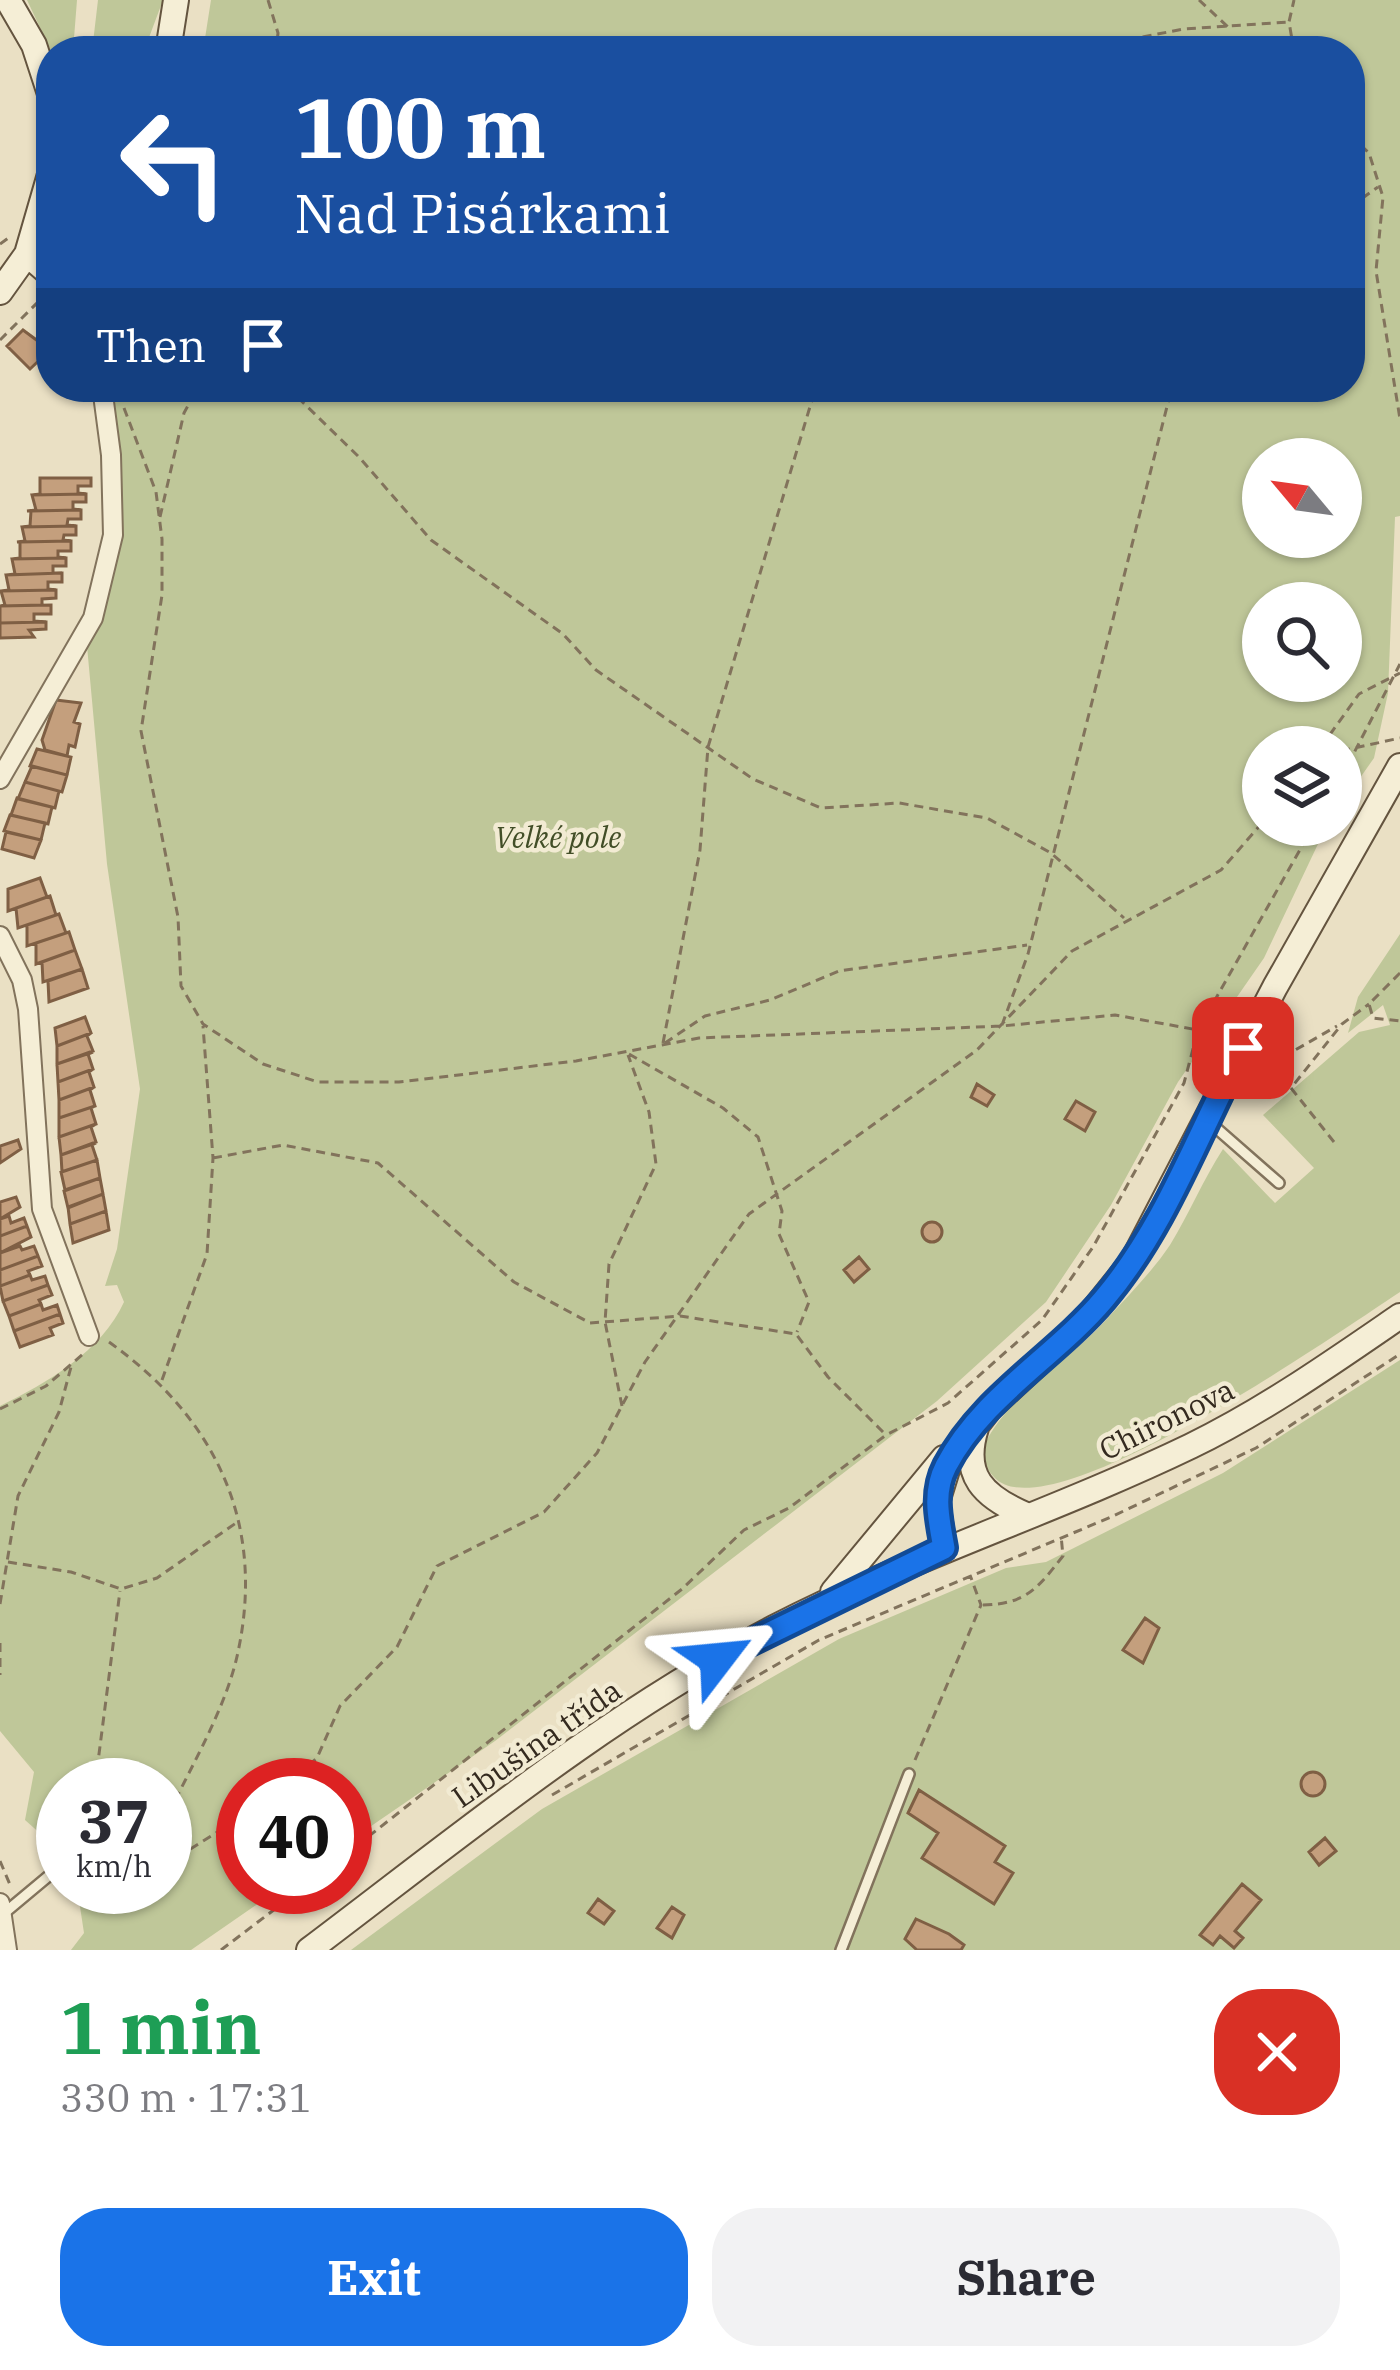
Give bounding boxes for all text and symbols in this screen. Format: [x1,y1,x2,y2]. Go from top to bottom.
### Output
text: 100 m [294,72,546,181]
icon: left [96,84,252,240]
text: Nad Pisárkami [294,178,671,248]
icon: arrive [230,312,296,378]
text: Then [96,316,206,374]
north arrow [1242,438,1362,558]
map controls [1242,438,1362,846]
button: search [1242,582,1362,702]
button: layers [1242,726,1362,846]
park label: Velké pole [495,817,621,856]
pin [1192,997,1294,1099]
icon: arrive [1210,1015,1276,1081]
street label: Chironova [1092,1369,1240,1468]
position arrow [654,1596,780,1722]
street label: Libušina třída [444,1670,629,1816]
speed limit sign: 40 [216,1758,372,1914]
text: 37 [78,1781,150,1860]
text: km/h [76,1846,152,1885]
text: 1 min [60,1980,262,2074]
button: close [1214,1989,1340,2115]
text: 330 m · 17:31 [60,2072,312,2123]
button: Exit [60,2208,688,2346]
button: Share [712,2208,1340,2346]

